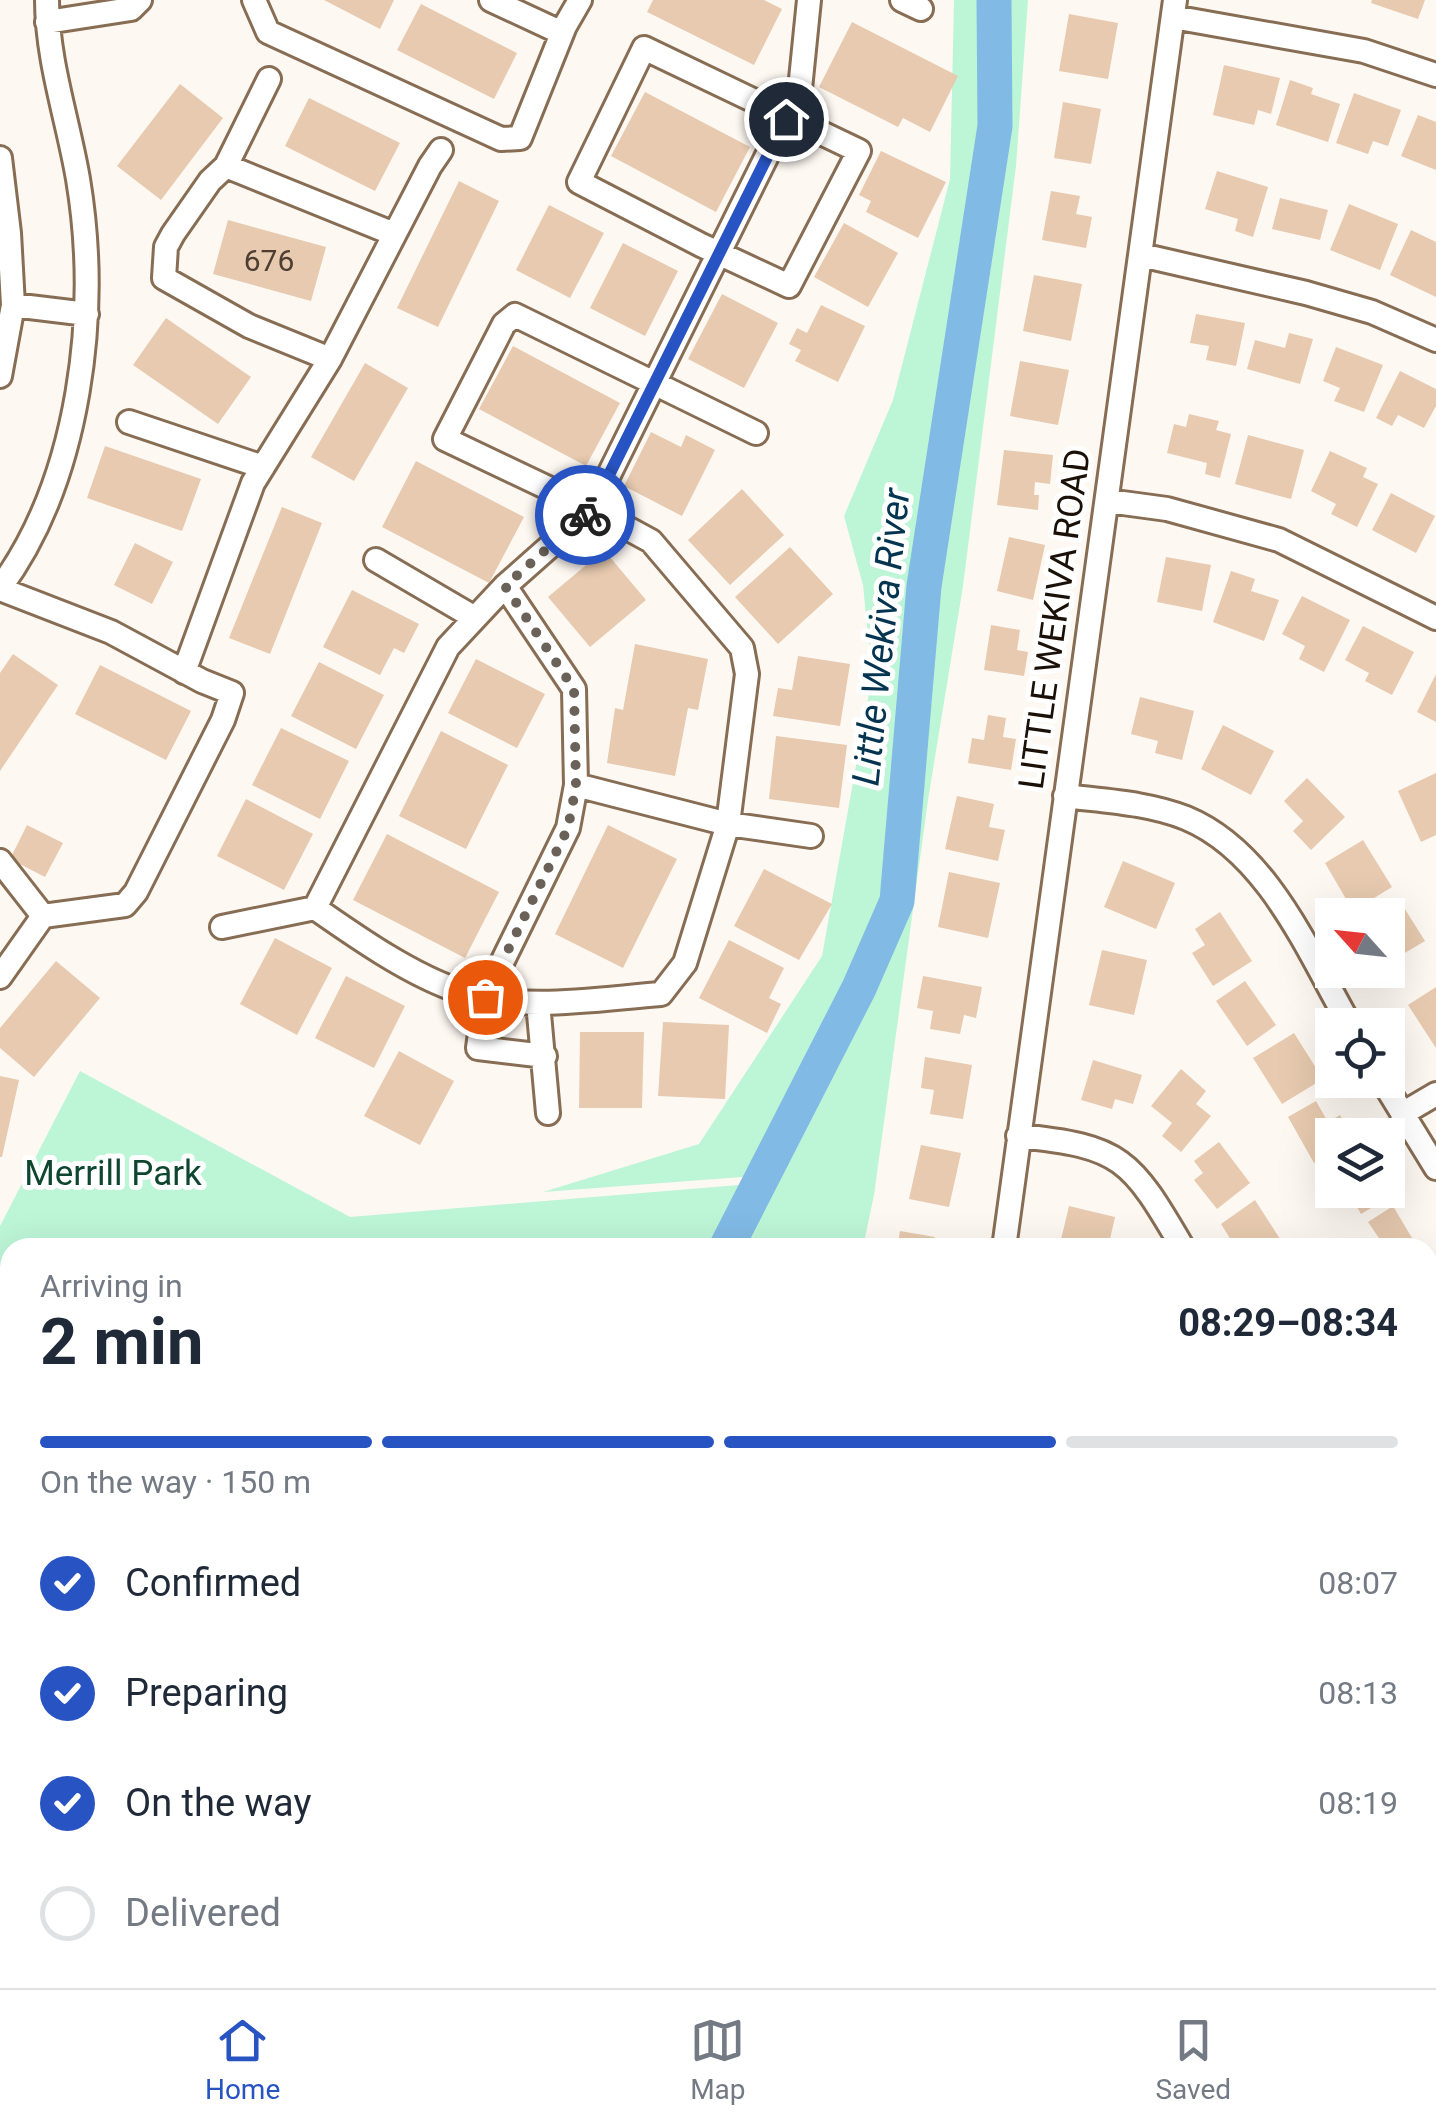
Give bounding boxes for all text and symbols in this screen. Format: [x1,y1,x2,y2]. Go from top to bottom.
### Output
pin [744,77,829,162]
icon: home [759,92,814,147]
house number: 676 [244,243,294,278]
street label: LITTLE WEKIVA ROAD [1011,446,1099,792]
courier [535,465,635,565]
water label: Little Wekiva River [844,485,919,788]
icon: bike [558,488,613,543]
north arrow [1315,898,1405,988]
map controls [1315,898,1405,1208]
pin [443,955,528,1040]
icon: bag [458,970,513,1025]
button: locate [1315,1008,1405,1098]
button: layers [1315,1118,1405,1208]
park label: Merrill Park [24,1153,202,1194]
text: Arriving in [40,1267,183,1305]
text: 08:29–08:34 [1178,1301,1398,1345]
text: 2 min [40,1304,203,1380]
text: On the way · 150 m [40,1463,311,1501]
icon: check [40,1556,95,1611]
text: Confirmed [125,1561,301,1605]
text: 08:07 [1318,1564,1398,1602]
icon: check [40,1666,95,1721]
text: Preparing [125,1671,288,1715]
text: 08:13 [1318,1674,1398,1712]
icon: check [40,1776,95,1831]
text: On the way [125,1781,311,1825]
text: 08:19 [1318,1784,1398,1822]
text: Delivered [125,1891,281,1935]
tab: Home [205,2013,280,2106]
tab: Map [690,2013,746,2106]
tab: Saved [1155,2013,1231,2106]

